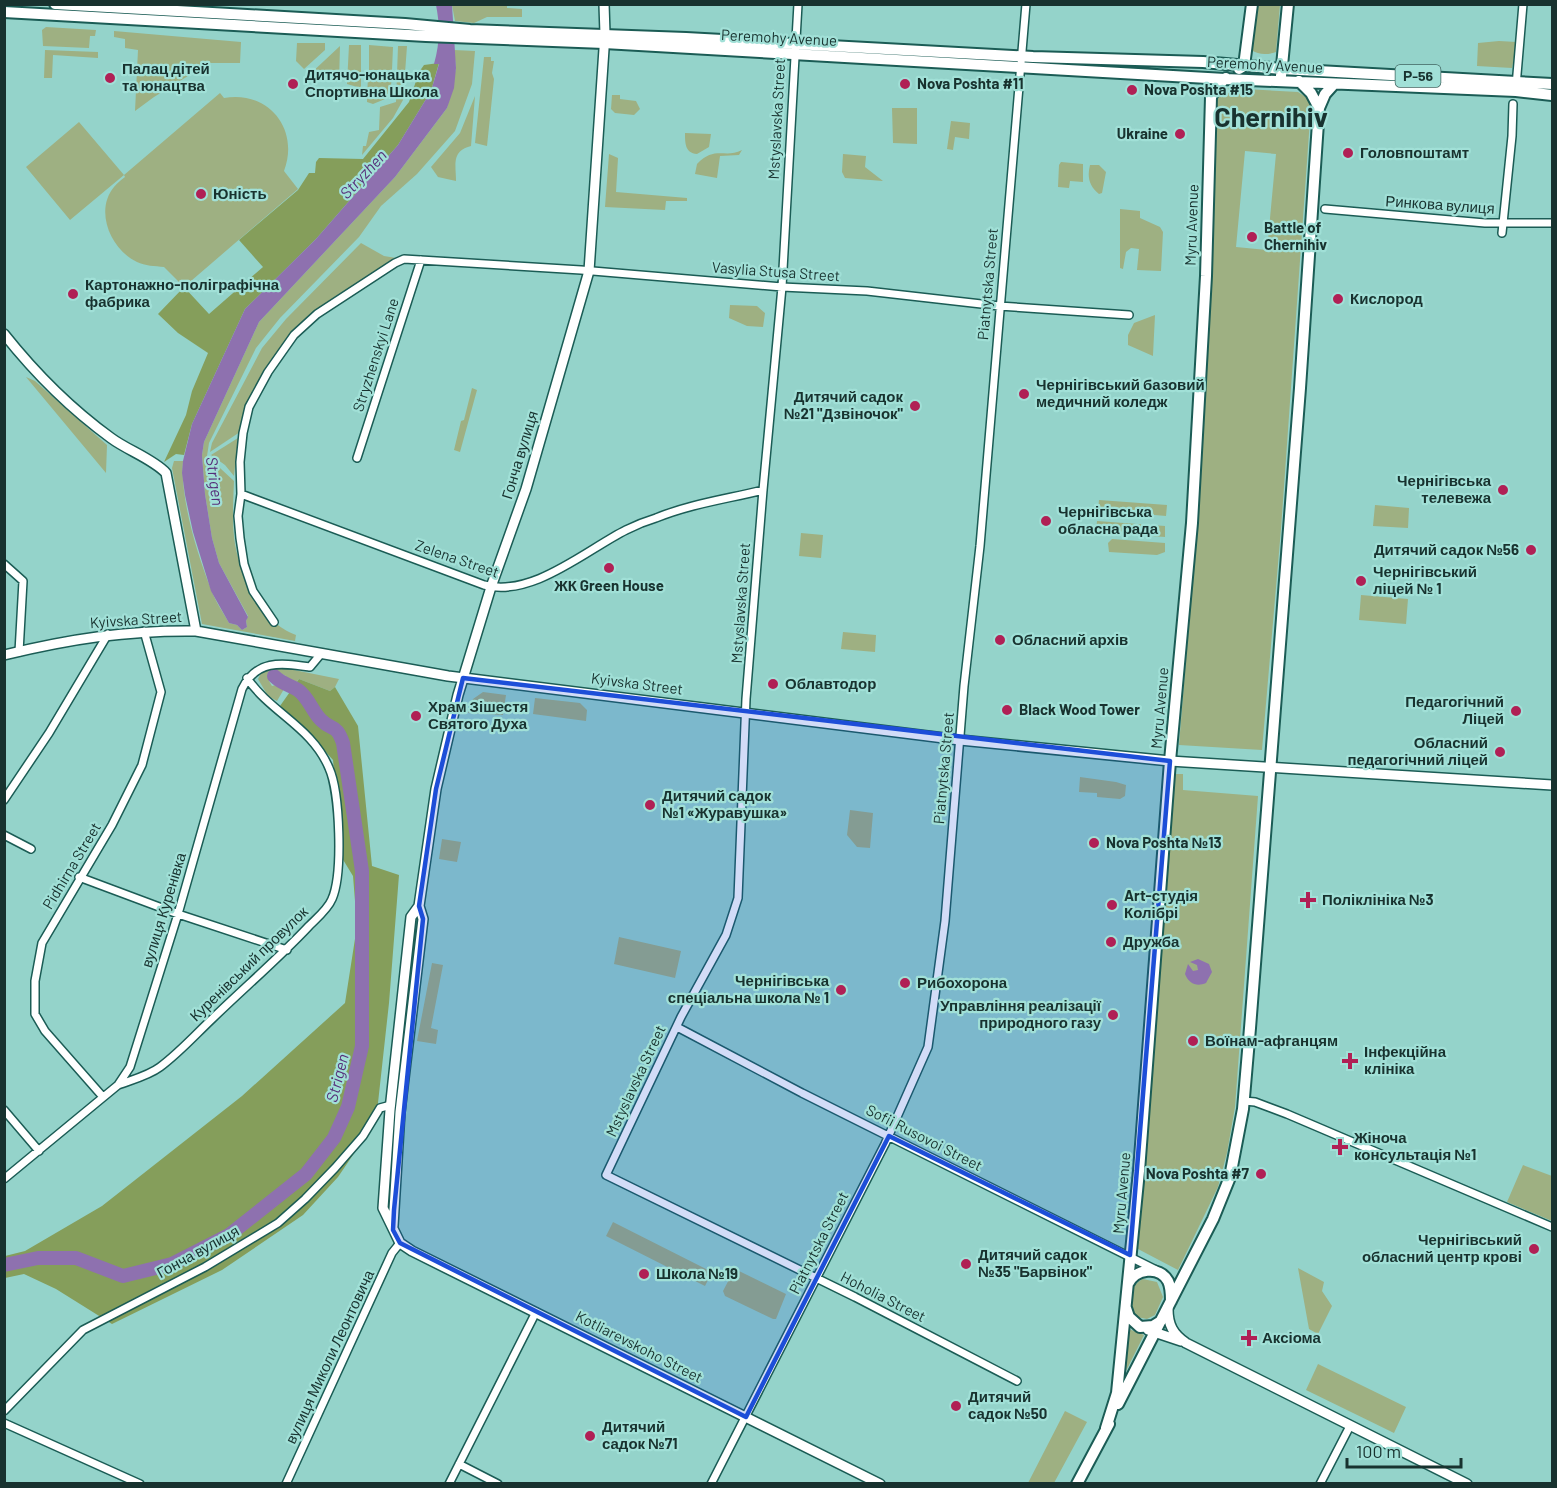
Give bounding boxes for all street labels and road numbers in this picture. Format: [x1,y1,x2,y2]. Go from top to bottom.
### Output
street label: Peremohy Avenue [721,25,837,49]
street label: Peremohy Avenue [1207,52,1323,76]
street label: Mstyslavska Street [764,58,788,180]
road number: Р-56 [1396,65,1440,87]
street label: Myru Avenue [1181,184,1201,266]
street label: Ринкова вулиця [1385,191,1495,217]
street label: Piatnytska Street [973,227,1001,341]
street label: Vasylia Stusa Street [711,258,841,284]
street label: Stryzhenskyi Lane [348,296,402,414]
street label: Гонча вулиця [497,408,541,501]
street label: Zelena Street [413,535,502,581]
street label: Mstyslavska Street [727,542,753,664]
street label: Kyivska Street [89,607,183,631]
street label: Myru Avenue [1146,666,1172,749]
street label: Kyivska Street [590,668,684,698]
street label: Piatnytska Street [929,711,957,825]
street label: Pidhirna Street [38,819,104,912]
street label: вулиця Куренівка [137,849,189,969]
street label: Куренівський провулок [185,902,311,1024]
street label: Mstyslavska Street [601,1022,669,1139]
street label: Sofii Rusovoi Street [863,1100,986,1174]
street label: Myru Avenue [1108,1151,1134,1234]
street label: Piatnytska Street [785,1188,852,1297]
street label: Гонча вулиця [153,1221,242,1281]
street label: вулиця Миколи Леонтовича [281,1266,378,1446]
street label: Hoholia Street [838,1267,929,1325]
street label: Kotliarevskoho Street [573,1306,706,1386]

